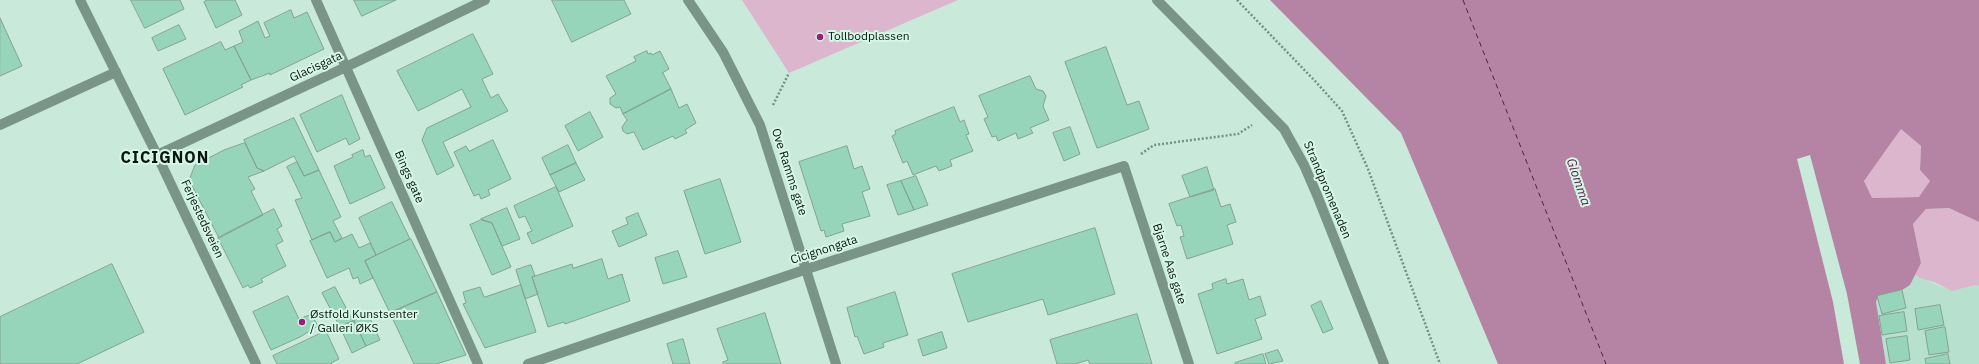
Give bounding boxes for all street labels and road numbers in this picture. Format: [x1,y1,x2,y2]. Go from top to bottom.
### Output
street label: Glacisgata [288,49,344,85]
street label: Ove Ramms gate [768,127,810,217]
street label: Strandpromenaden [1300,139,1354,241]
street label: Bings gate [391,148,427,206]
street label: Ferjestedsveien [178,177,226,261]
street label: Bjarne Aas gate [1149,222,1189,306]
street label: Cicignongata [789,232,859,268]

